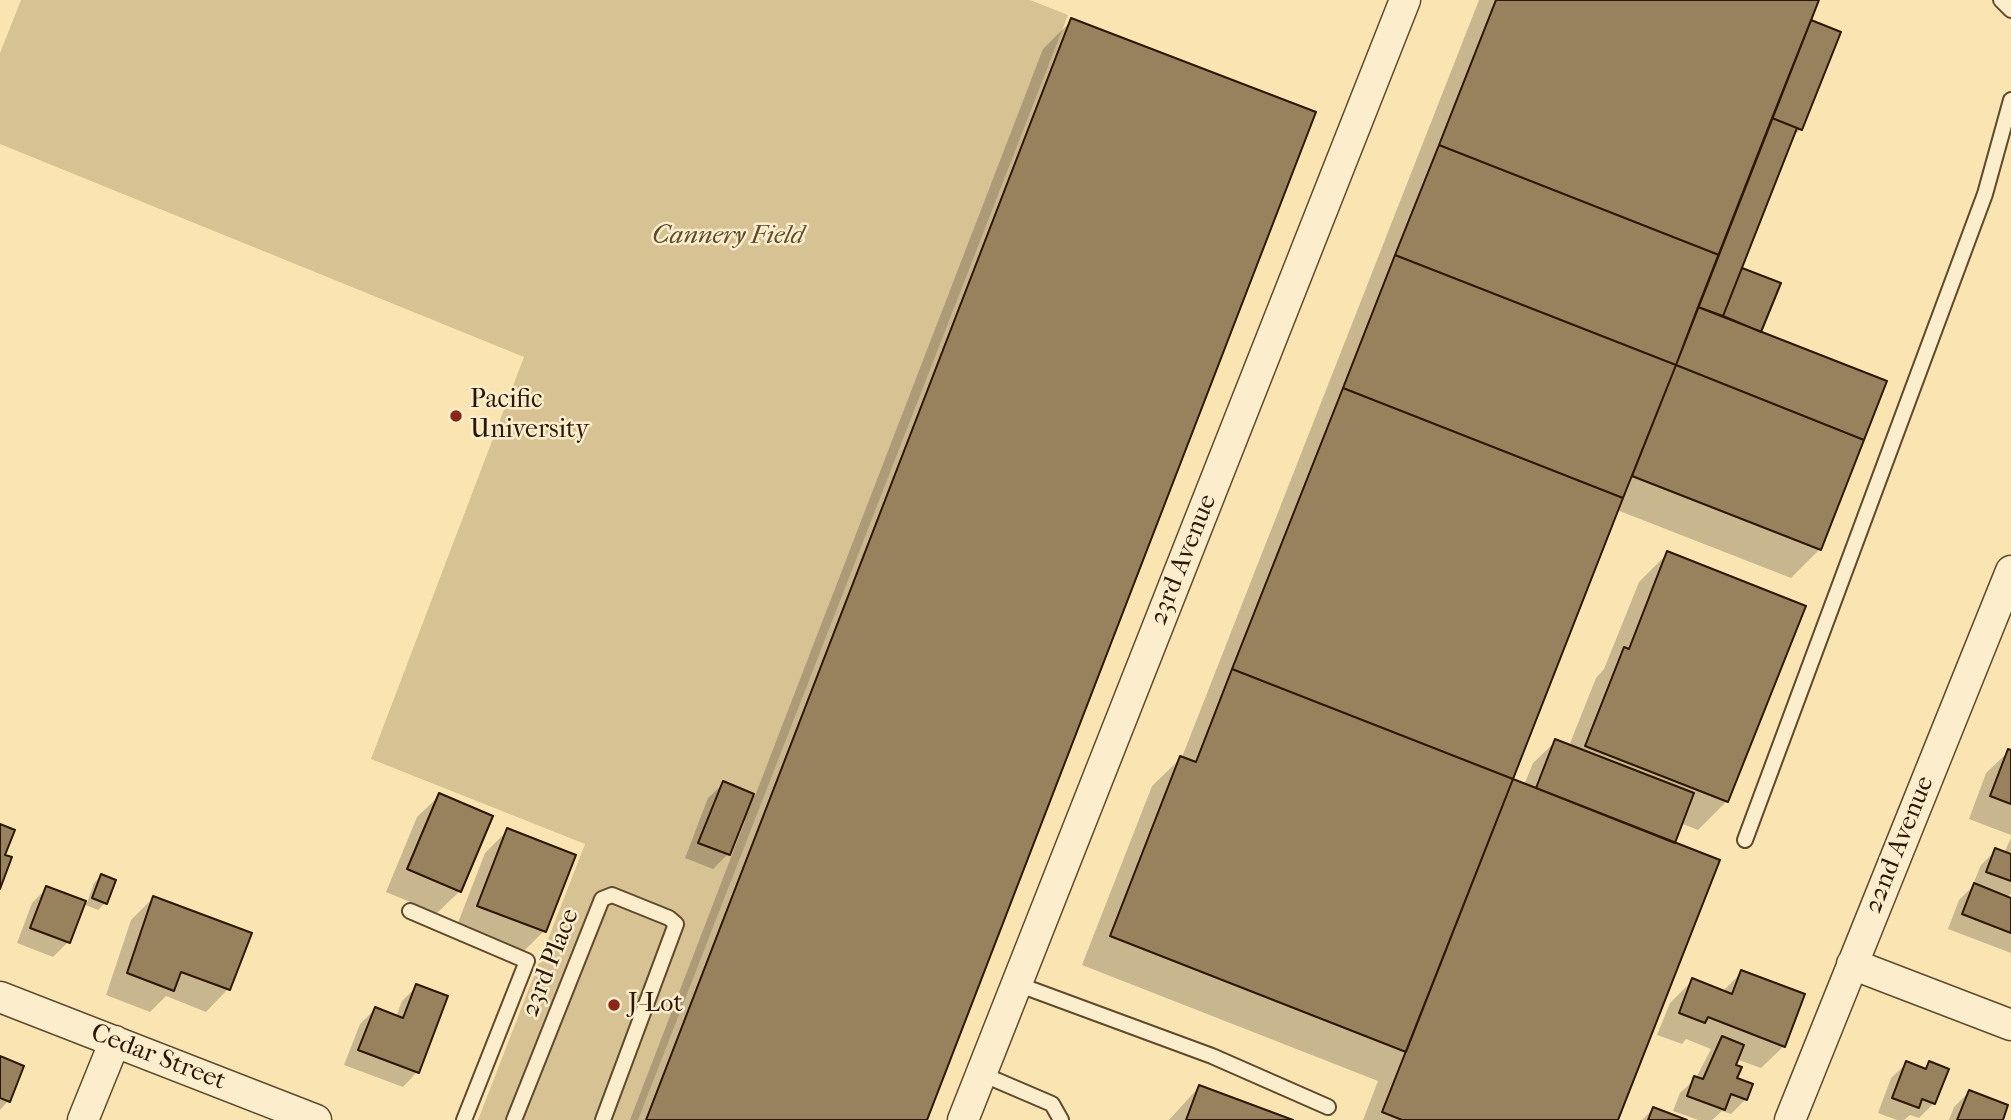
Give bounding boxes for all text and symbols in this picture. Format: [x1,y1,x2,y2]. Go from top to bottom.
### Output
park label: Cannery Field [652,221,804,253]
place label: Pacific University [470,385,589,446]
marker: Pacific University [448,408,464,424]
street label: 23rd Avenue [1144,490,1224,630]
street label: 22nd Avenue [1858,772,1942,918]
street label: 23rd Place [515,904,587,1022]
place label: J-Lot [628,989,683,1021]
marker: J-Lot [606,997,622,1013]
street label: Cedar Street [86,1018,230,1098]

